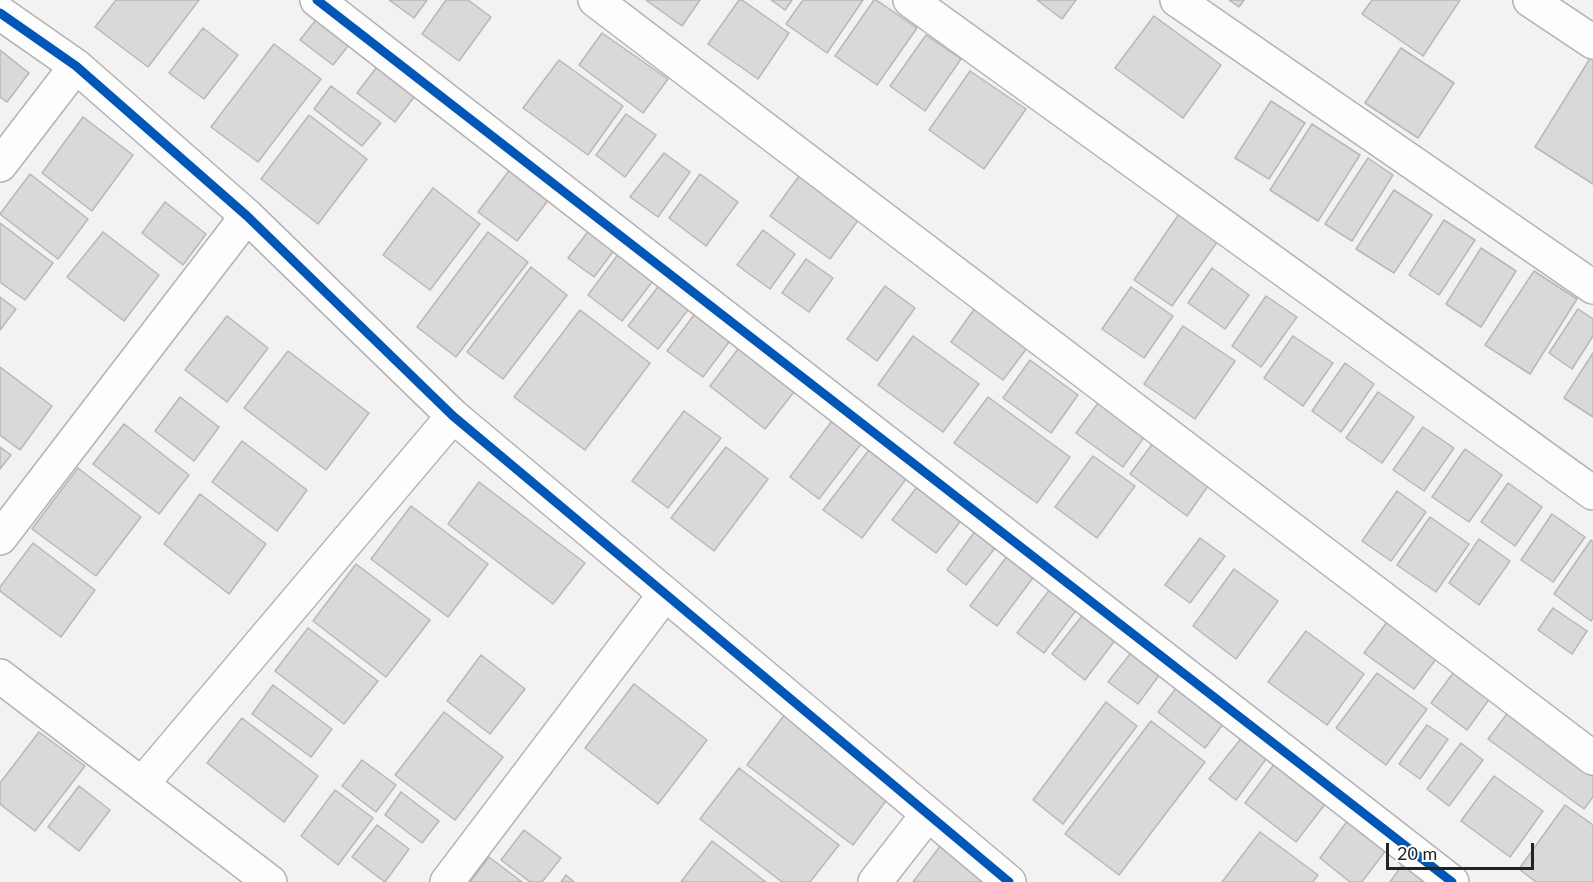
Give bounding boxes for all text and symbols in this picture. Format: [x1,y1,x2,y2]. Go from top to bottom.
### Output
scale bar [1389,831,1538,869]
text: 20 m [1397,842,1437,864]

